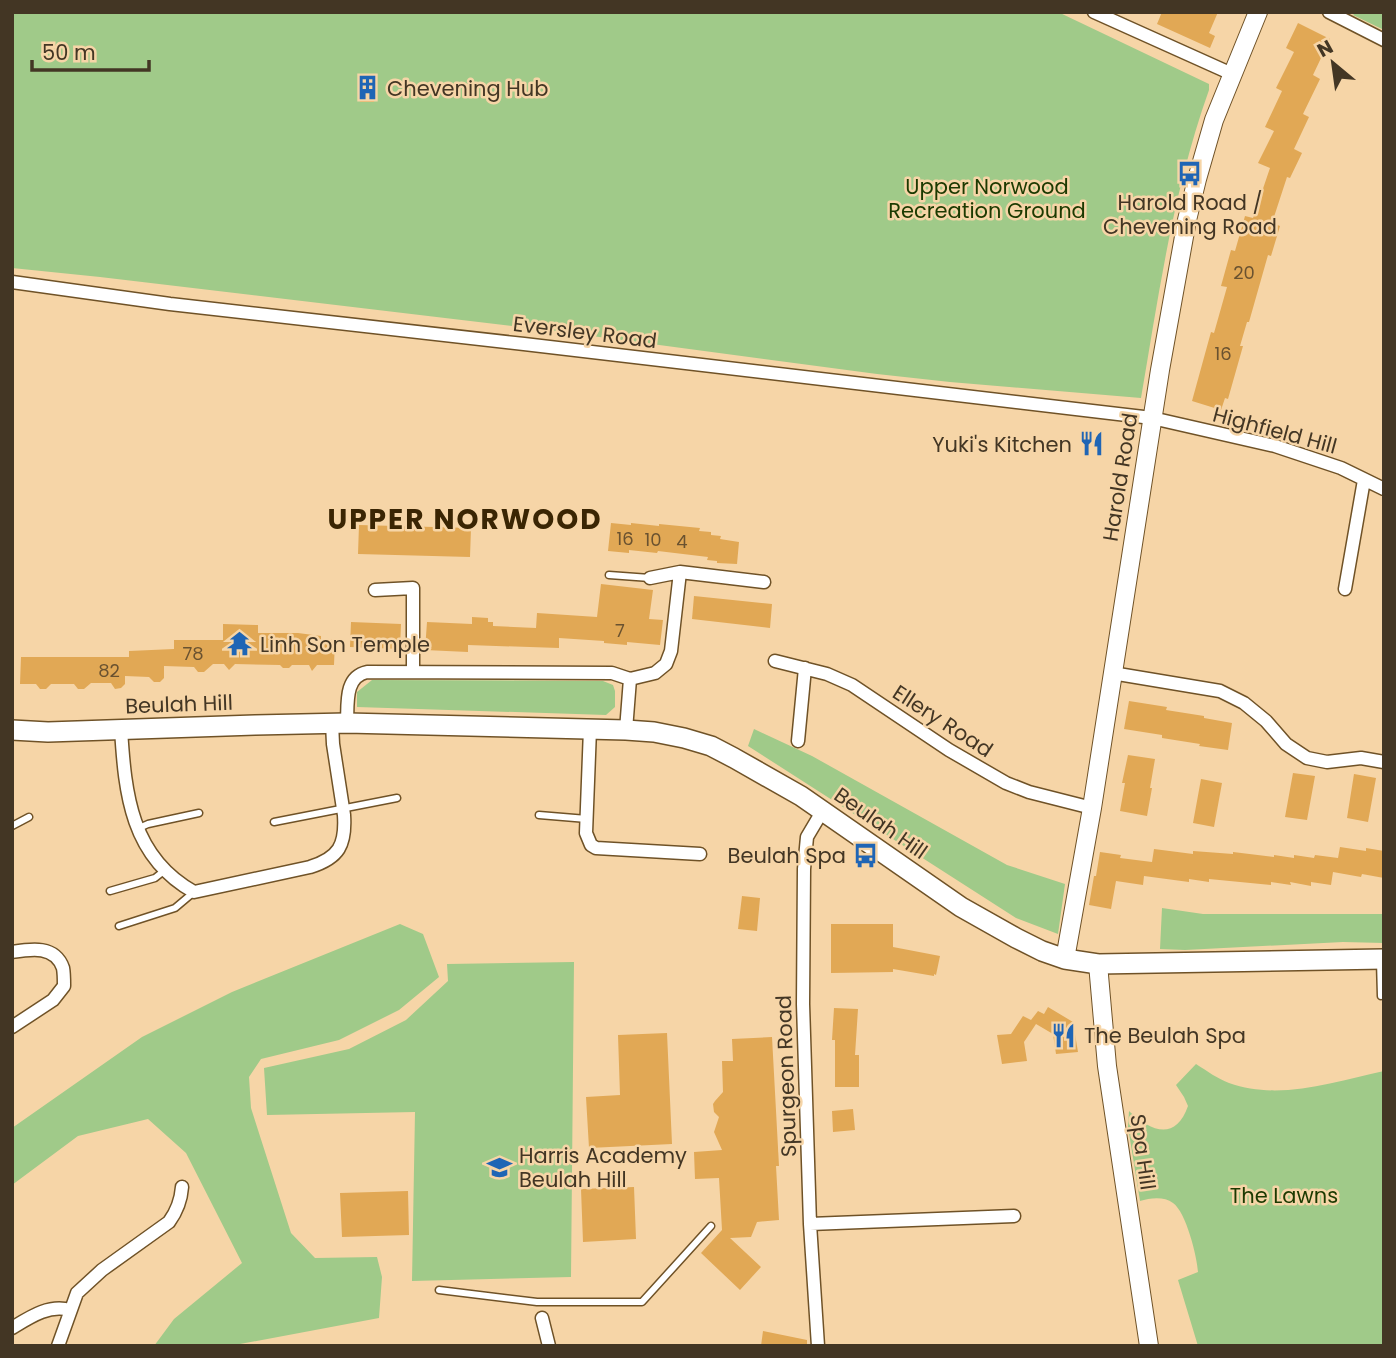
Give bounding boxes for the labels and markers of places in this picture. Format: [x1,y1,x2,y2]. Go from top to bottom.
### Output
building icon: Chevening Hub [353,74,381,102]
place label: Chevening Hub [387,74,549,103]
bus stop icon: Harold Road / Chevening Road [1176,159,1204,187]
place label: Harold Road / Chevening Road [1103,188,1277,241]
place label: Yuki's Kitchen [932,430,1072,459]
restaurant icon: Yuki's Kitchen [1078,430,1106,458]
temple icon: Linh Son Temple [226,630,254,658]
place label: Linh Son Temple [260,630,430,659]
place label: Beulah Spa [728,841,846,870]
bus stop icon: Beulah Spa [852,841,880,869]
restaurant icon: The Beulah Spa [1050,1021,1078,1049]
place label: The Beulah Spa [1084,1021,1246,1050]
place label: Harris Academy Beulah Hill [519,1141,687,1194]
school or university icon: Harris Academy Beulah Hill [485,1153,513,1181]

